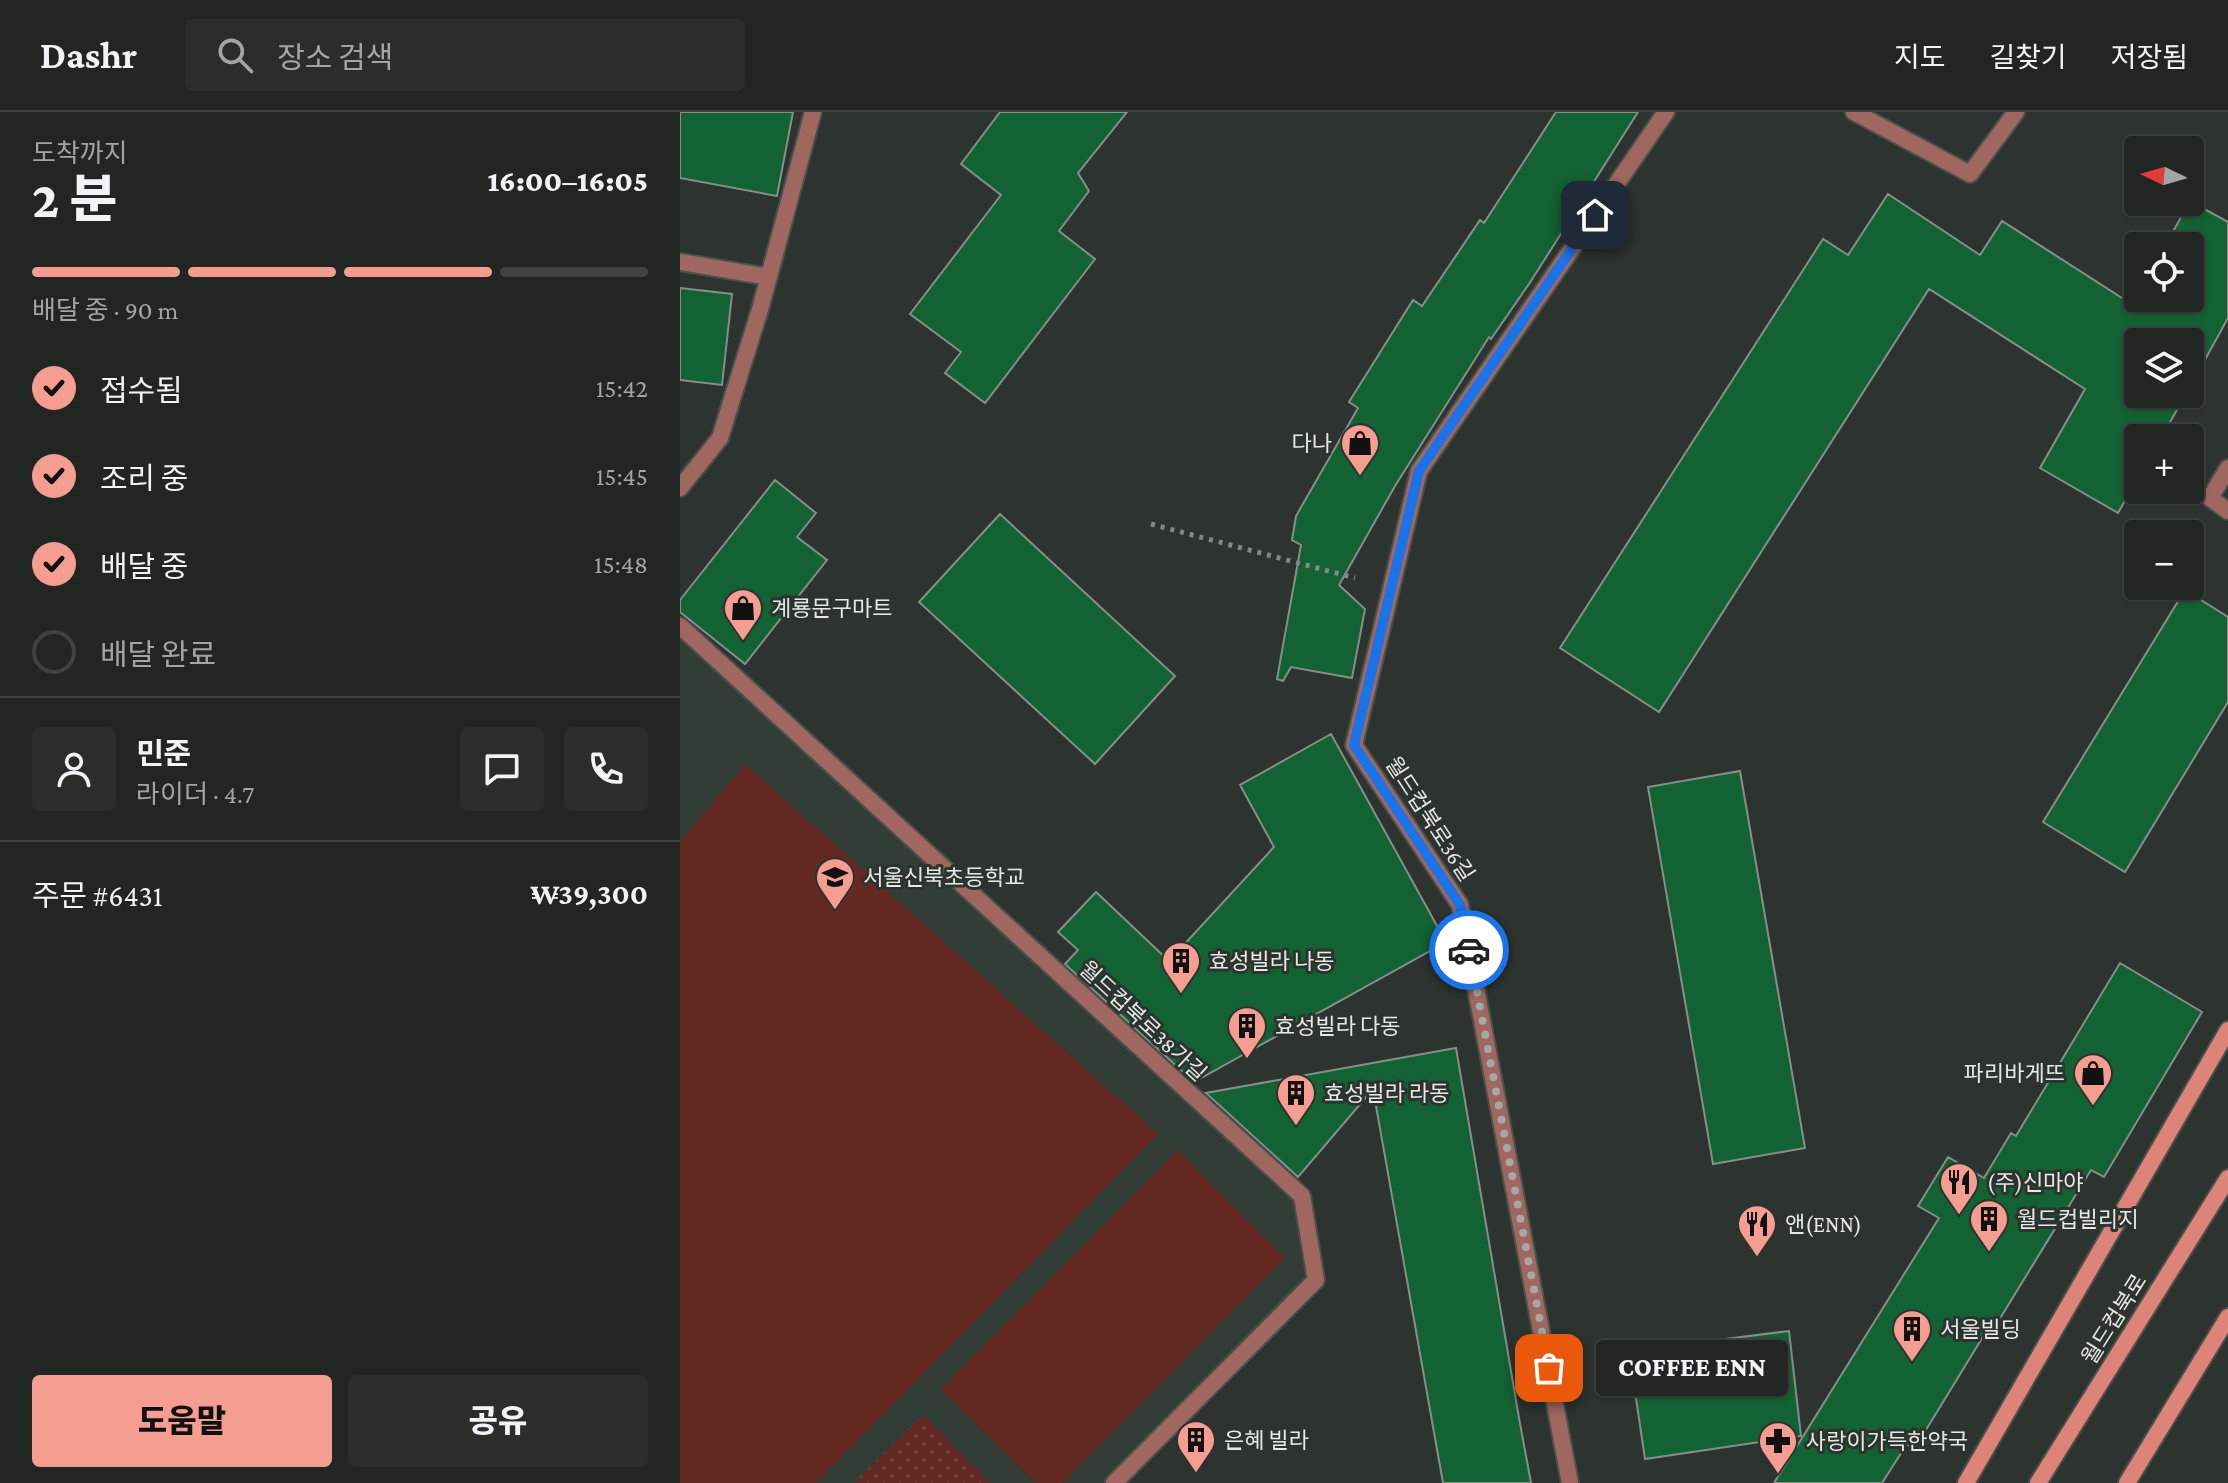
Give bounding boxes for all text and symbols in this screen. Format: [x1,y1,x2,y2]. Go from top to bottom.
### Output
search box [185,19,745,91]
icon: search [213,33,257,77]
text: Dashr [40,34,137,76]
text: 장소 검색 [277,41,393,74]
text: 지도 [1894,42,1945,73]
text: 길찾기 [1989,42,2067,73]
text: 저장됨 [2111,42,2188,73]
north arrow [2124,136,2204,216]
map controls [2124,136,2204,600]
text: 도착까지 [32,139,128,168]
text: 16:00–16:05 [487,164,648,197]
text: 2 분 [32,170,117,228]
pin [1561,181,1629,249]
icon: home [1573,193,1617,237]
button: locate [2124,232,2204,312]
text: 배달 중 · 90 m [32,296,178,325]
button: layers [2124,328,2204,408]
icon: check [32,366,76,410]
text: 접수됨 [100,374,183,407]
text: 15:42 [596,374,648,403]
shop icon: 다나 [1339,422,1381,477]
button: + [2124,424,2204,504]
place label: 다나 [1292,431,1332,456]
icon: check [32,454,76,498]
text: 조리 중 [100,462,188,495]
text: 15:45 [596,462,648,491]
button: − [2124,520,2204,600]
icon: check [32,542,76,586]
text: 배달 중 [100,550,188,583]
text: 15:48 [594,550,648,579]
shop icon: 계룡문구마트 [722,587,764,642]
place label: 계룡문구마트 [771,596,892,621]
text: 배달 완료 [100,638,216,671]
button: person [32,727,116,811]
button: chat [460,727,544,811]
button: phone [564,727,648,811]
text: 민준 [136,737,191,770]
street label: 월드컵북로36길 [1381,752,1479,886]
text: 라이더 · 4.7 [136,780,254,809]
school or university icon: 서울신북초등학교 [814,856,856,911]
place label: 서울신북초등학교 [863,865,1025,890]
text: ₩39,300 [530,877,648,910]
text: 주문 #6431 [32,879,163,912]
courier [1429,910,1509,990]
icon: car [1447,928,1491,972]
building icon: 효성빌라 나동 [1160,940,1202,995]
place label: 효성빌라 나동 [1209,949,1335,974]
street label: 월드컵북로38가길 [1075,956,1211,1086]
building icon: 효성빌라 다동 [1226,1005,1268,1060]
place label: 효성빌라 다동 [1275,1014,1401,1039]
shop icon: 파리바게뜨 [2072,1052,2114,1107]
place label: 파리바게뜨 [1964,1061,2065,1086]
building icon: 효성빌라 라동 [1275,1072,1317,1127]
place label: 효성빌라 라동 [1324,1081,1450,1106]
restaurant icon: (주)신마야 [1938,1161,1980,1216]
place label: (주)신마야 [1987,1170,2083,1196]
building icon: 월드컵빌리지 [1968,1198,2010,1253]
restaurant icon: 앤(ENN) [1736,1203,1778,1258]
place label: 월드컵빌리지 [2017,1207,2138,1232]
place label: 앤(ENN) [1785,1212,1862,1238]
street label: 월드컵북로 [2077,1269,2151,1369]
building icon: 서울빌딩 [1891,1308,1933,1363]
place label: 서울빌딩 [1940,1317,2021,1342]
pin [1515,1334,1583,1402]
callout: COFFEE ENN [1597,1340,1789,1396]
icon: bag [1527,1346,1571,1390]
text: COFFEE ENN [1618,1353,1766,1382]
button: 도움말 [32,1375,332,1467]
button: 공유 [348,1375,648,1467]
building icon: 은혜 빌라 [1175,1419,1217,1474]
pharmacy icon: 사랑이가득한약국 [1757,1420,1799,1475]
place label: 은혜 빌라 [1224,1428,1309,1453]
place label: 사랑이가득한약국 [1806,1429,1968,1454]

